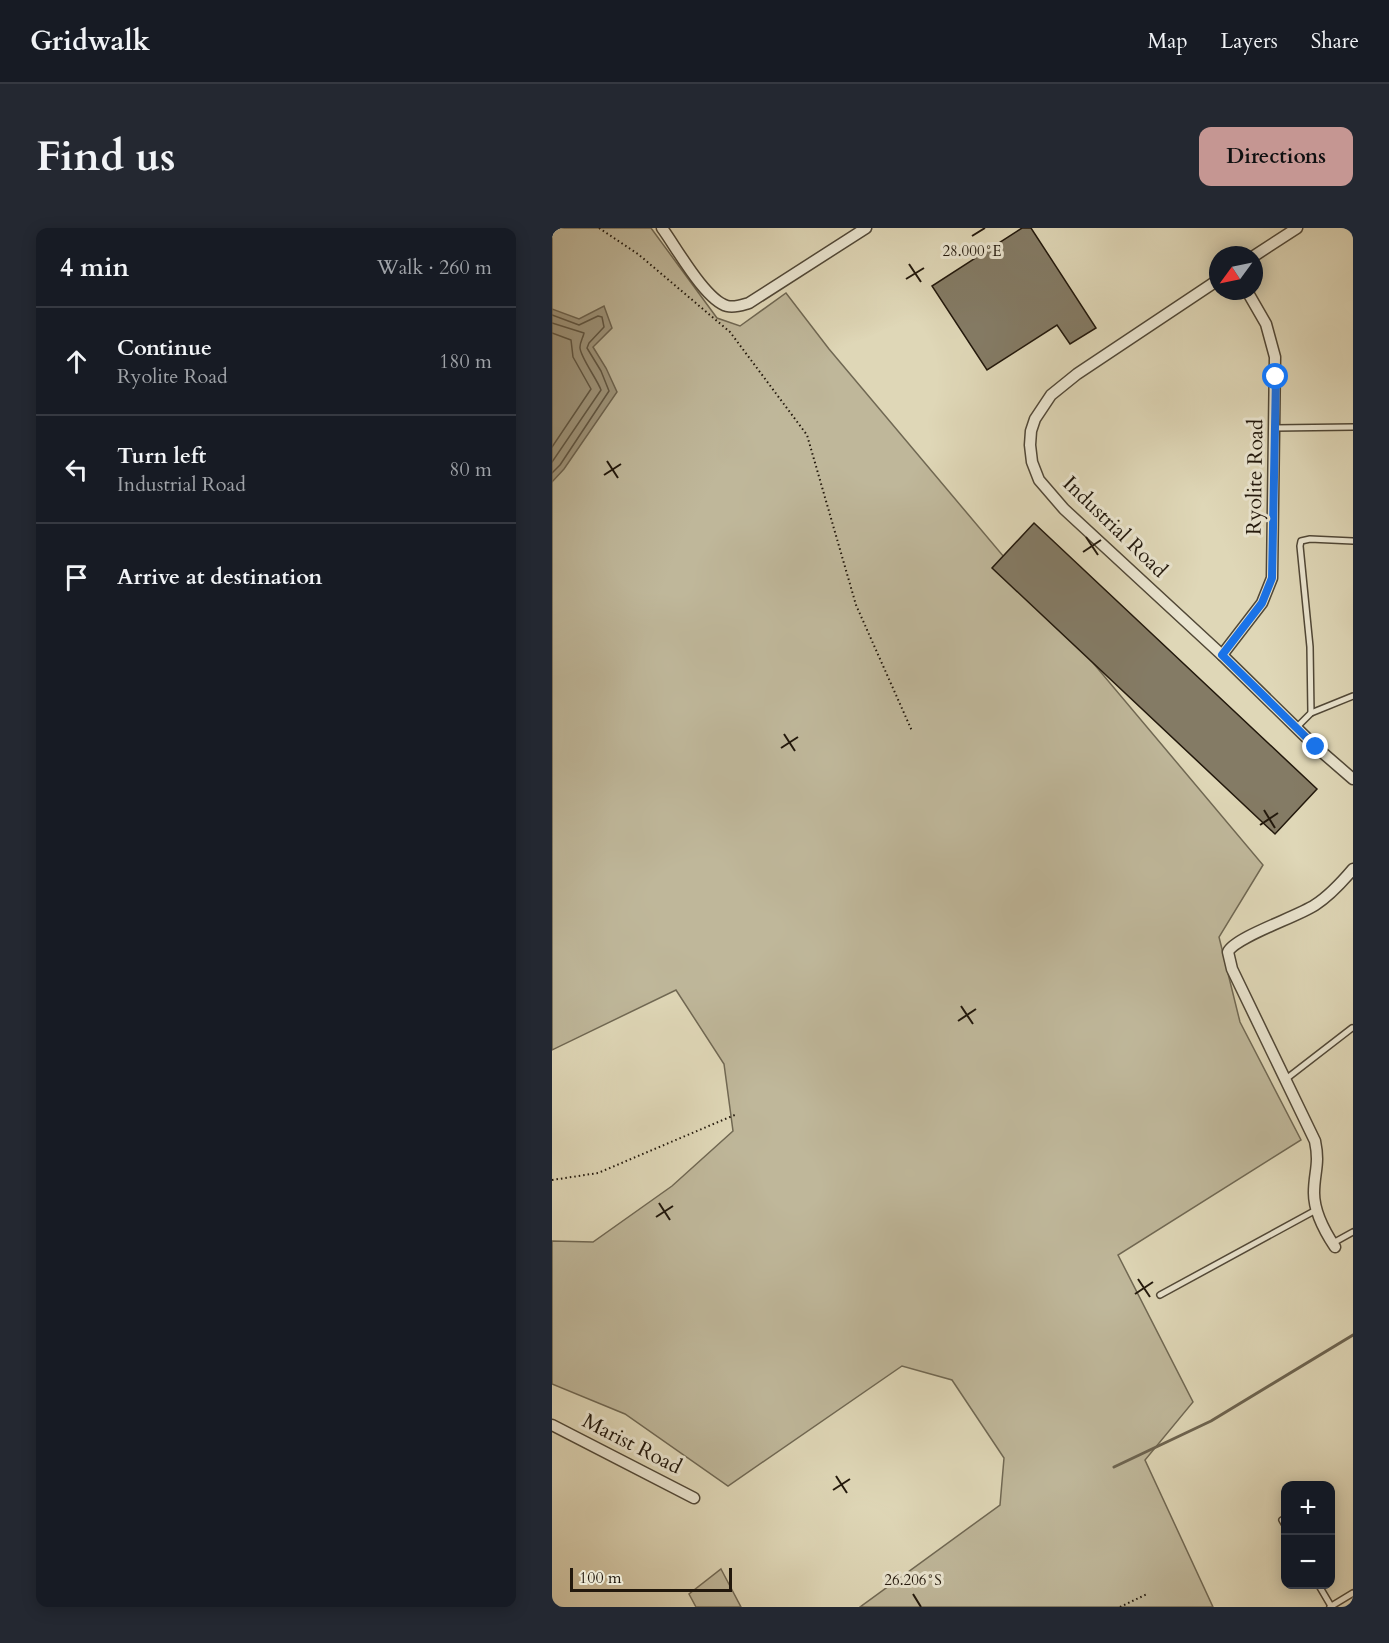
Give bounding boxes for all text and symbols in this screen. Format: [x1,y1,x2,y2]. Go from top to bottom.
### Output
text: Gridwalk [30,22,150,60]
text: Map [1148,27,1188,56]
text: Layers [1221,27,1278,56]
text: Share [1311,27,1359,56]
button: Directions [1199,127,1353,186]
text: Find us [36,128,176,185]
text: 28.000°E [942,241,1002,261]
north arrow [1209,246,1263,300]
text: 4 min [60,250,129,285]
text: Walk · 260 m [377,254,492,281]
text: Continue [117,333,212,363]
icon: ahead [60,345,93,378]
text: 180 m [439,348,492,375]
text: Ryolite Road [117,363,228,390]
route start [1262,363,1288,389]
street label: Ryolite Road [1239,419,1271,535]
text: Turn left [117,441,206,471]
icon: left [60,453,93,486]
text: 80 m [449,456,492,483]
street label: Industrial Road [1056,470,1174,584]
text: Industrial Road [117,471,246,498]
icon: arrive [60,561,93,594]
text: Arrive at destination [117,562,322,592]
route end [1302,733,1328,759]
street label: Marist Road [577,1407,687,1481]
map controls [1281,1481,1335,1589]
button: + [1281,1481,1335,1535]
button: − [1281,1535,1335,1589]
scale bar [570,1565,732,1592]
text: 100 m [579,1567,621,1589]
text: 26.206°S [884,1570,942,1590]

